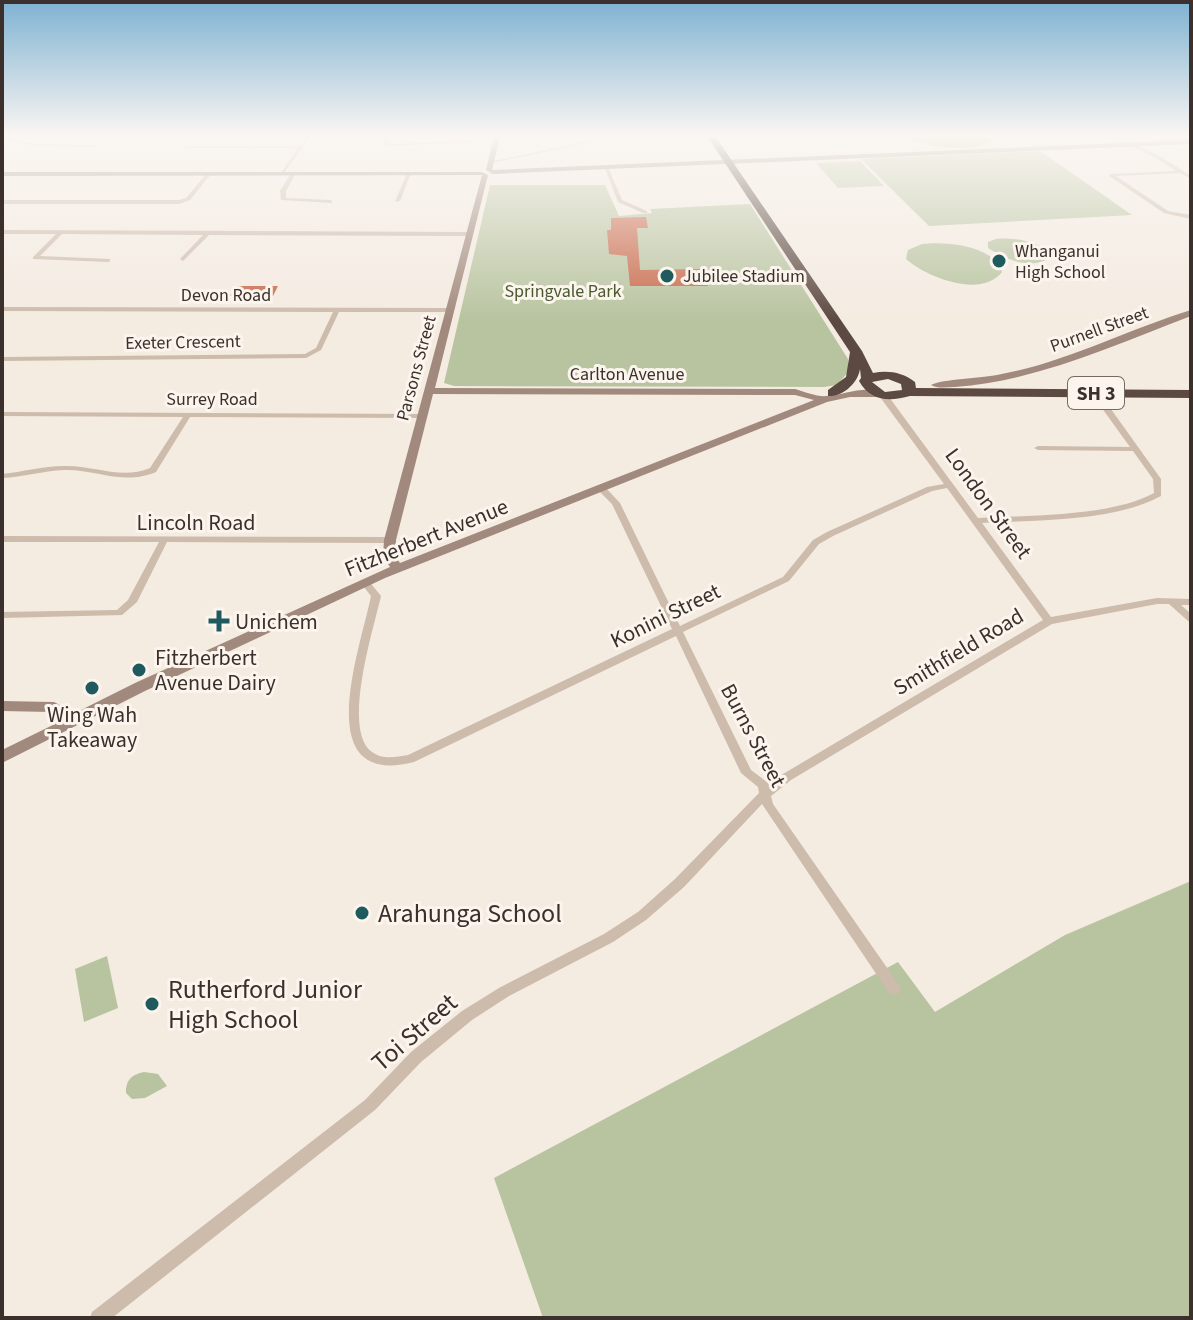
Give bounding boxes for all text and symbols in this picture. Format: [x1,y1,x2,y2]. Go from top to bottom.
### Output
place label: Whanganui High School [1015,239,1105,285]
marker: Whanganui High School [990,252,1008,270]
place label: Jubilee Stadium [683,264,805,289]
marker: Jubilee Stadium [658,267,676,285]
park label: Springvale Park [504,279,622,304]
street label: Devon Road [181,283,271,308]
street label: Purnell Street [1047,300,1152,359]
street label: Parsons Street [390,313,443,424]
street label: Exeter Crescent [125,329,241,356]
street label: Carlton Avenue [570,362,684,387]
road number: SH 3 [1068,377,1124,409]
street label: Surrey Road [166,387,258,412]
street label: London Street [937,442,1040,566]
street label: Fitzherbert Avenue [340,490,513,585]
street label: Lincoln Road [137,507,255,539]
street label: Konini Street [605,575,726,656]
street label: Smithfield Road [887,600,1030,703]
place label: Unichem [235,606,318,638]
marker: Unichem [210,612,228,630]
place label: Fitzherbert Avenue Dairy [155,642,276,699]
marker: Fitzherbert Avenue Dairy [130,661,148,679]
street label: Burns Street [712,678,794,793]
marker: Wing Wah Takeaway [83,679,101,697]
place label: Wing Wah Takeaway [47,699,138,756]
place label: Arahunga School [378,895,562,932]
marker: Arahunga School [353,904,371,922]
place label: Rutherford Junior High School [168,971,363,1038]
street label: Toi Street [363,984,466,1080]
marker: Rutherford Junior High School [143,995,161,1013]

